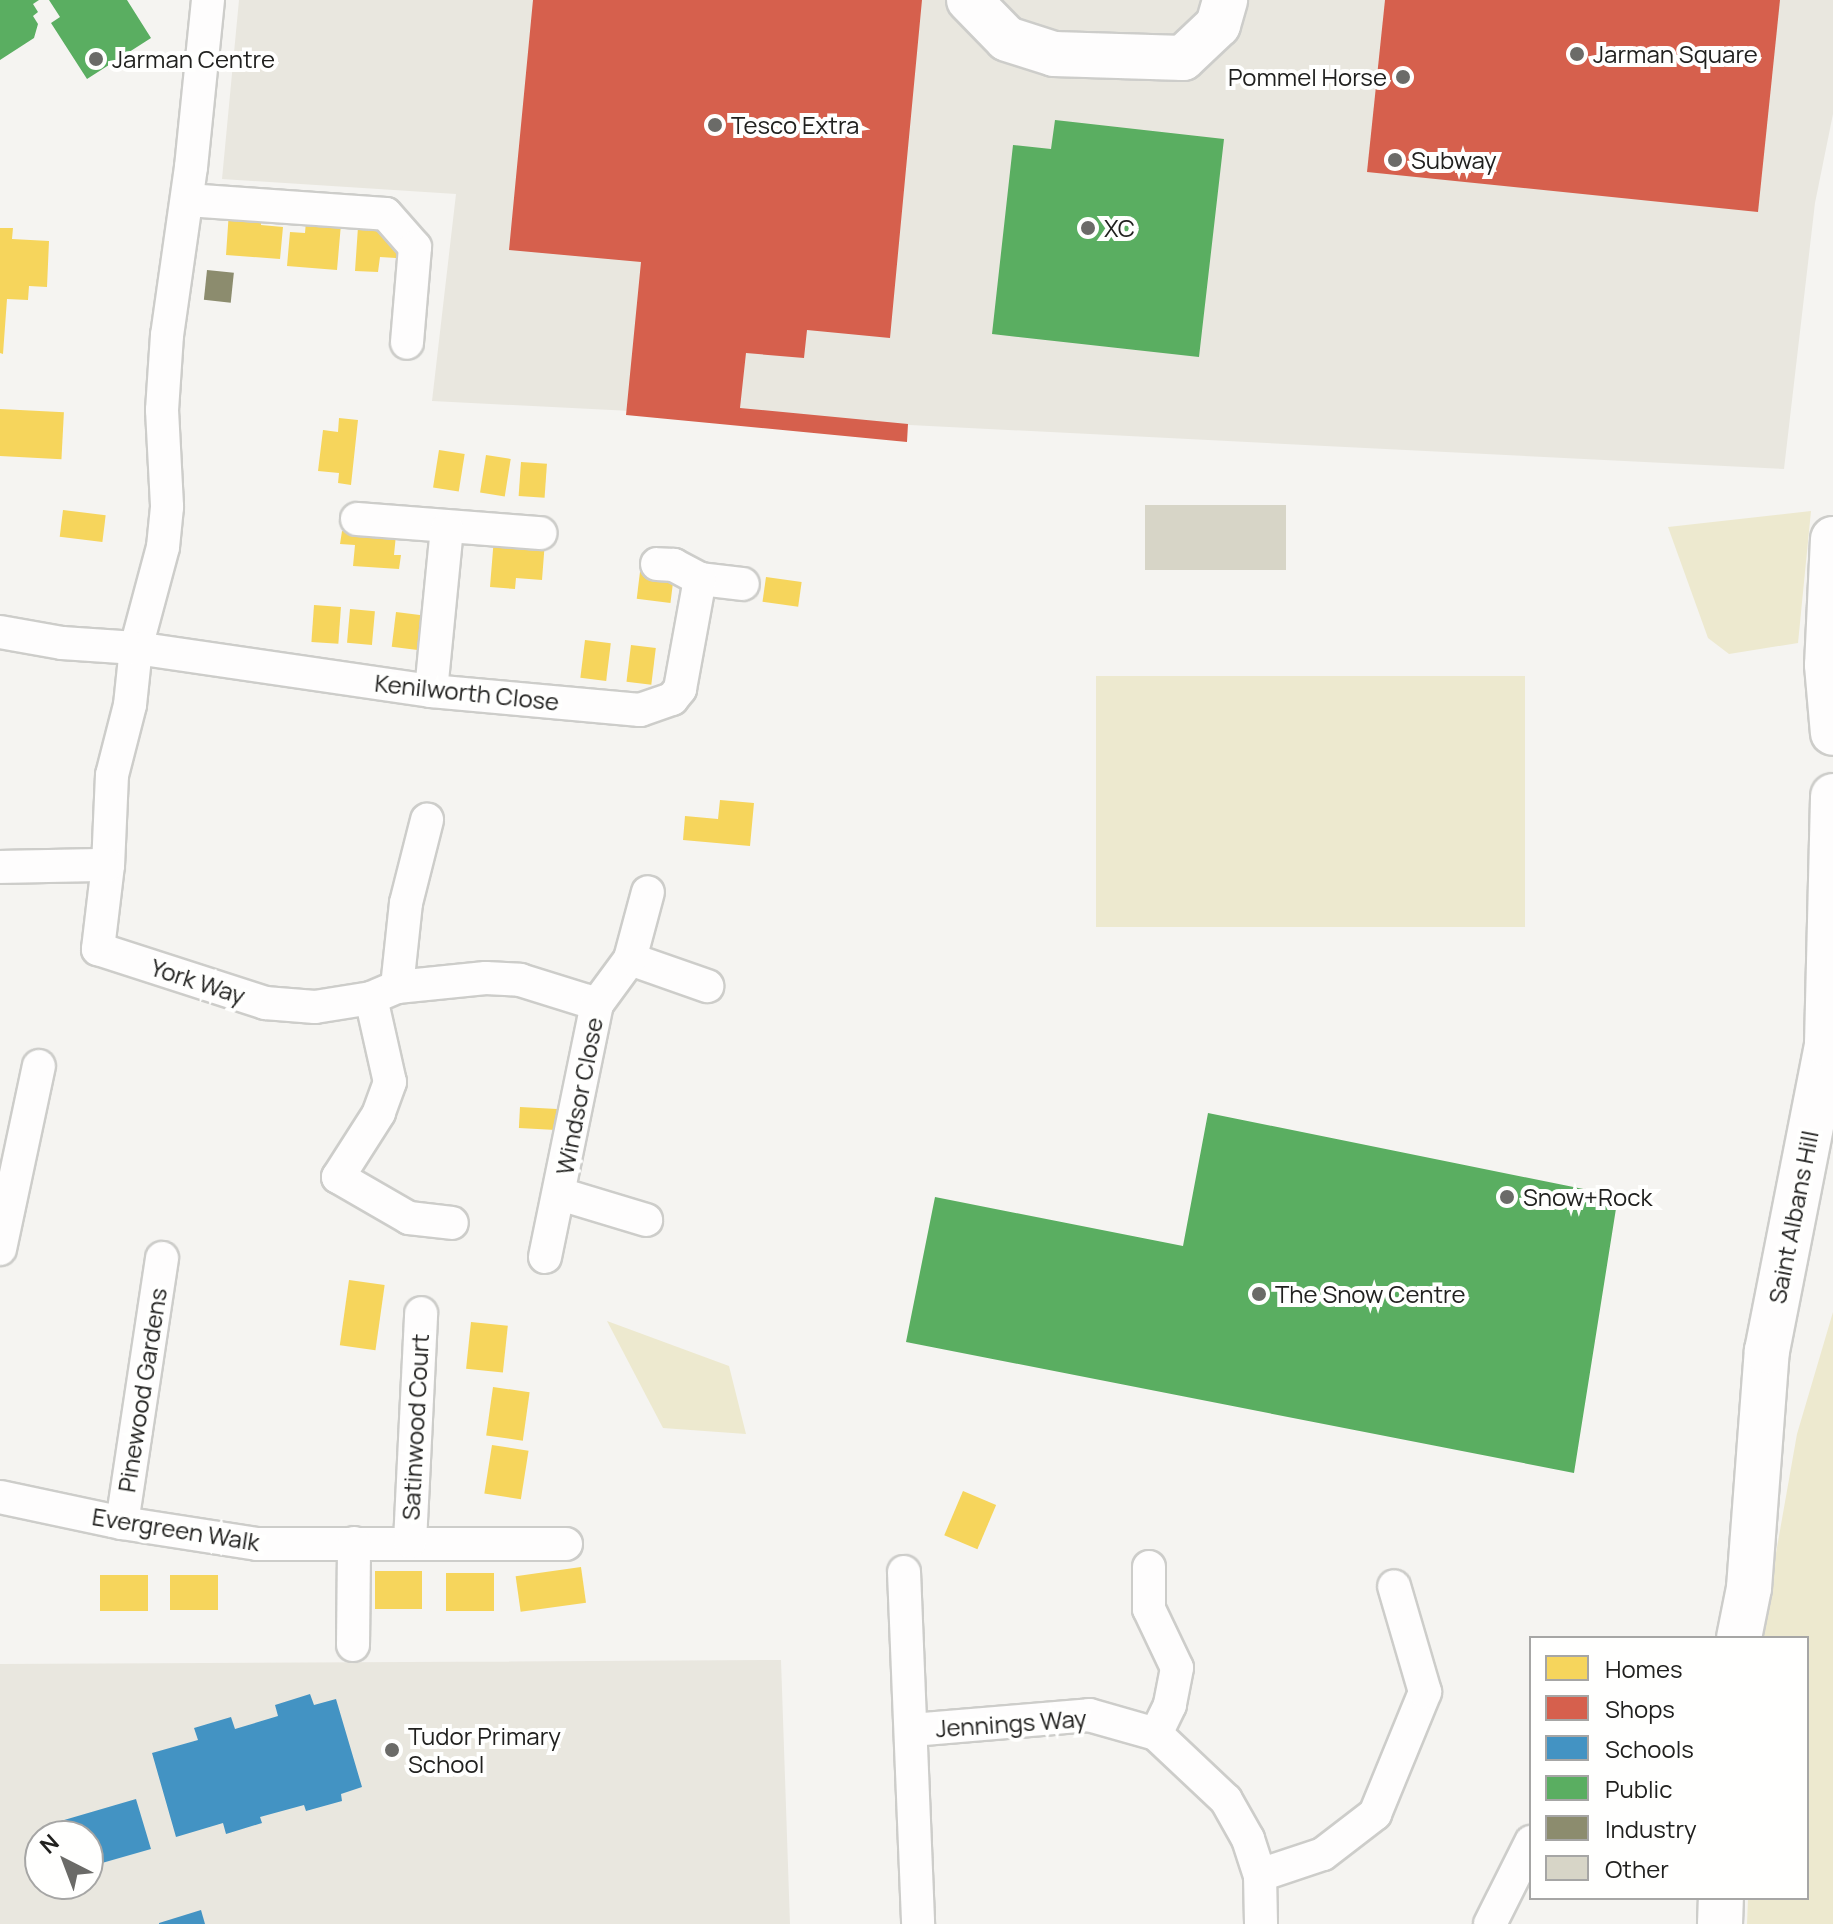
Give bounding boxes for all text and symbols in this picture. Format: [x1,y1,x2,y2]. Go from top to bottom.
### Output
place label: Jarman Square [1593,40,1758,68]
place label: Jarman Centre [112,45,275,73]
marker: Jarman Square [1568,45,1586,63]
marker: Jarman Centre [87,50,105,68]
place label: Pommel Horse [1228,63,1387,91]
marker: Pommel Horse [1394,68,1412,86]
place label: Tesco Extra [731,111,859,139]
marker: Tesco Extra [706,116,724,134]
place label: Subway [1411,146,1497,174]
marker: Subway [1386,151,1404,169]
place label: XC [1104,214,1135,242]
marker: XC [1079,219,1097,237]
street label: Kenilworth Close [373,668,561,716]
street label: York Way [147,952,249,1010]
street label: Windsor Close [550,1015,608,1177]
street label: Saint Albans Hill [1762,1128,1824,1306]
place label: Snow+Rock [1523,1183,1652,1211]
marker: Snow+Rock [1498,1188,1516,1206]
place label: The Snow Centre [1275,1280,1465,1308]
marker: The Snow Centre [1250,1285,1268,1303]
street label: Pinewood Gardens [112,1286,172,1494]
street label: Satinwood Court [396,1333,434,1521]
street label: Evergreen Walk [90,1502,262,1556]
legend [1529,1636,1809,1900]
text: Homes [1605,1652,1683,1685]
text: Shops [1605,1692,1675,1725]
street label: Jennings Way [934,1703,1088,1743]
place label: Tudor Primary School [408,1722,561,1778]
text: Schools [1605,1732,1694,1765]
marker: Tudor Primary School [383,1741,401,1759]
text: Public [1605,1772,1672,1805]
text: Industry [1605,1812,1697,1845]
north arrow [24,1820,104,1900]
text: N [33,1827,65,1860]
text: Other [1605,1852,1669,1885]

